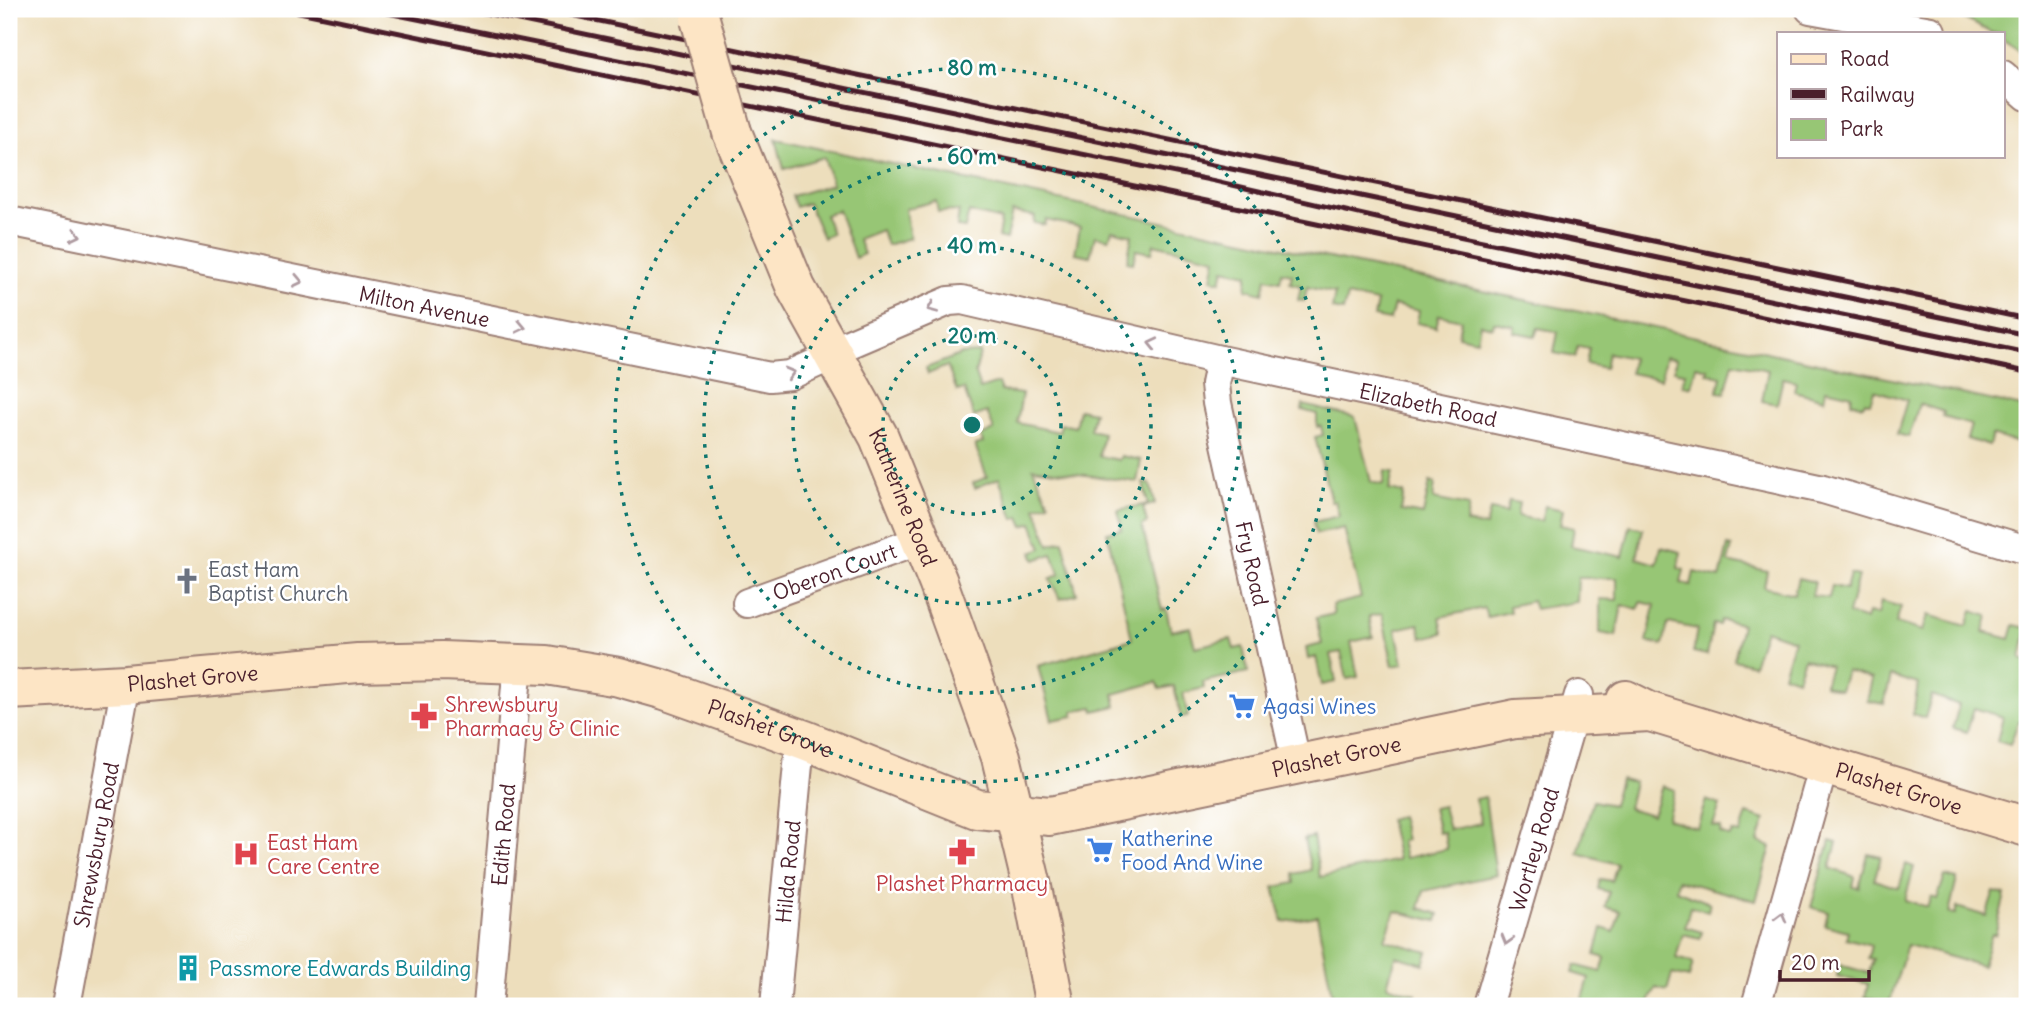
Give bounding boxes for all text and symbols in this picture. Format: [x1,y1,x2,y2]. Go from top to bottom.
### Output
legend [1777,32,2004,158]
text: Road [1840,45,1889,72]
text: 80 m [947,54,997,81]
text: Railway [1840,81,1915,108]
text: Park [1840,115,1883,142]
text: 60 m [947,143,997,170]
one-way arrow [70,226,82,241]
text: 40 m [947,232,997,259]
one-way arrow [292,272,304,287]
street label: Milton Avenue [357,280,492,333]
one-way arrow [927,300,939,314]
one-way arrow [515,318,527,333]
text: 20 m [948,322,997,349]
one-way arrow [1147,338,1159,353]
one-way arrow [784,367,796,381]
street label: Elizabeth Road [1357,377,1499,432]
centre of rings [960,413,984,437]
street label: Katherine Road [863,423,944,570]
street label: Fry Road [1230,519,1275,608]
street label: Oberon Court [769,537,900,606]
place label: East Ham Baptist Church [208,556,348,607]
church icon: East Ham Baptist Church [172,566,202,596]
street label: Plashet Grove [126,659,259,697]
place label: Shrewsbury Pharmacy & Clinic [445,691,620,742]
supermarket icon: Agasi Wines [1227,691,1257,721]
street label: Plashet Grove [704,693,837,763]
place label: Agasi Wines [1263,693,1376,720]
pharmacy icon: Shrewsbury Pharmacy & Clinic [409,701,439,731]
street label: Plashet Grove [1269,730,1404,783]
street label: Plashet Grove [1832,756,1966,820]
street label: Shrewsbury Road [67,760,125,930]
street label: Edith Road [485,782,521,887]
street label: Wortley Road [1503,784,1565,915]
street label: Hilda Road [769,819,806,924]
place label: Katherine Food And Wine [1121,825,1263,876]
place label: East Ham Care Centre [267,829,380,880]
supermarket icon: Katherine Food And Wine [1085,835,1115,865]
pharmacy icon: Plashet Pharmacy [947,837,977,867]
hospital icon: East Ham Care Centre [231,839,261,869]
place label: Plashet Pharmacy [876,870,1048,897]
one-way arrow [1773,911,1787,923]
one-way arrow [1500,934,1515,946]
scale bar [1780,938,1870,982]
text: 20 m [1791,949,1840,976]
building icon: Passmore Edwards Building [173,953,203,983]
place label: Passmore Edwards Building [209,955,471,982]

